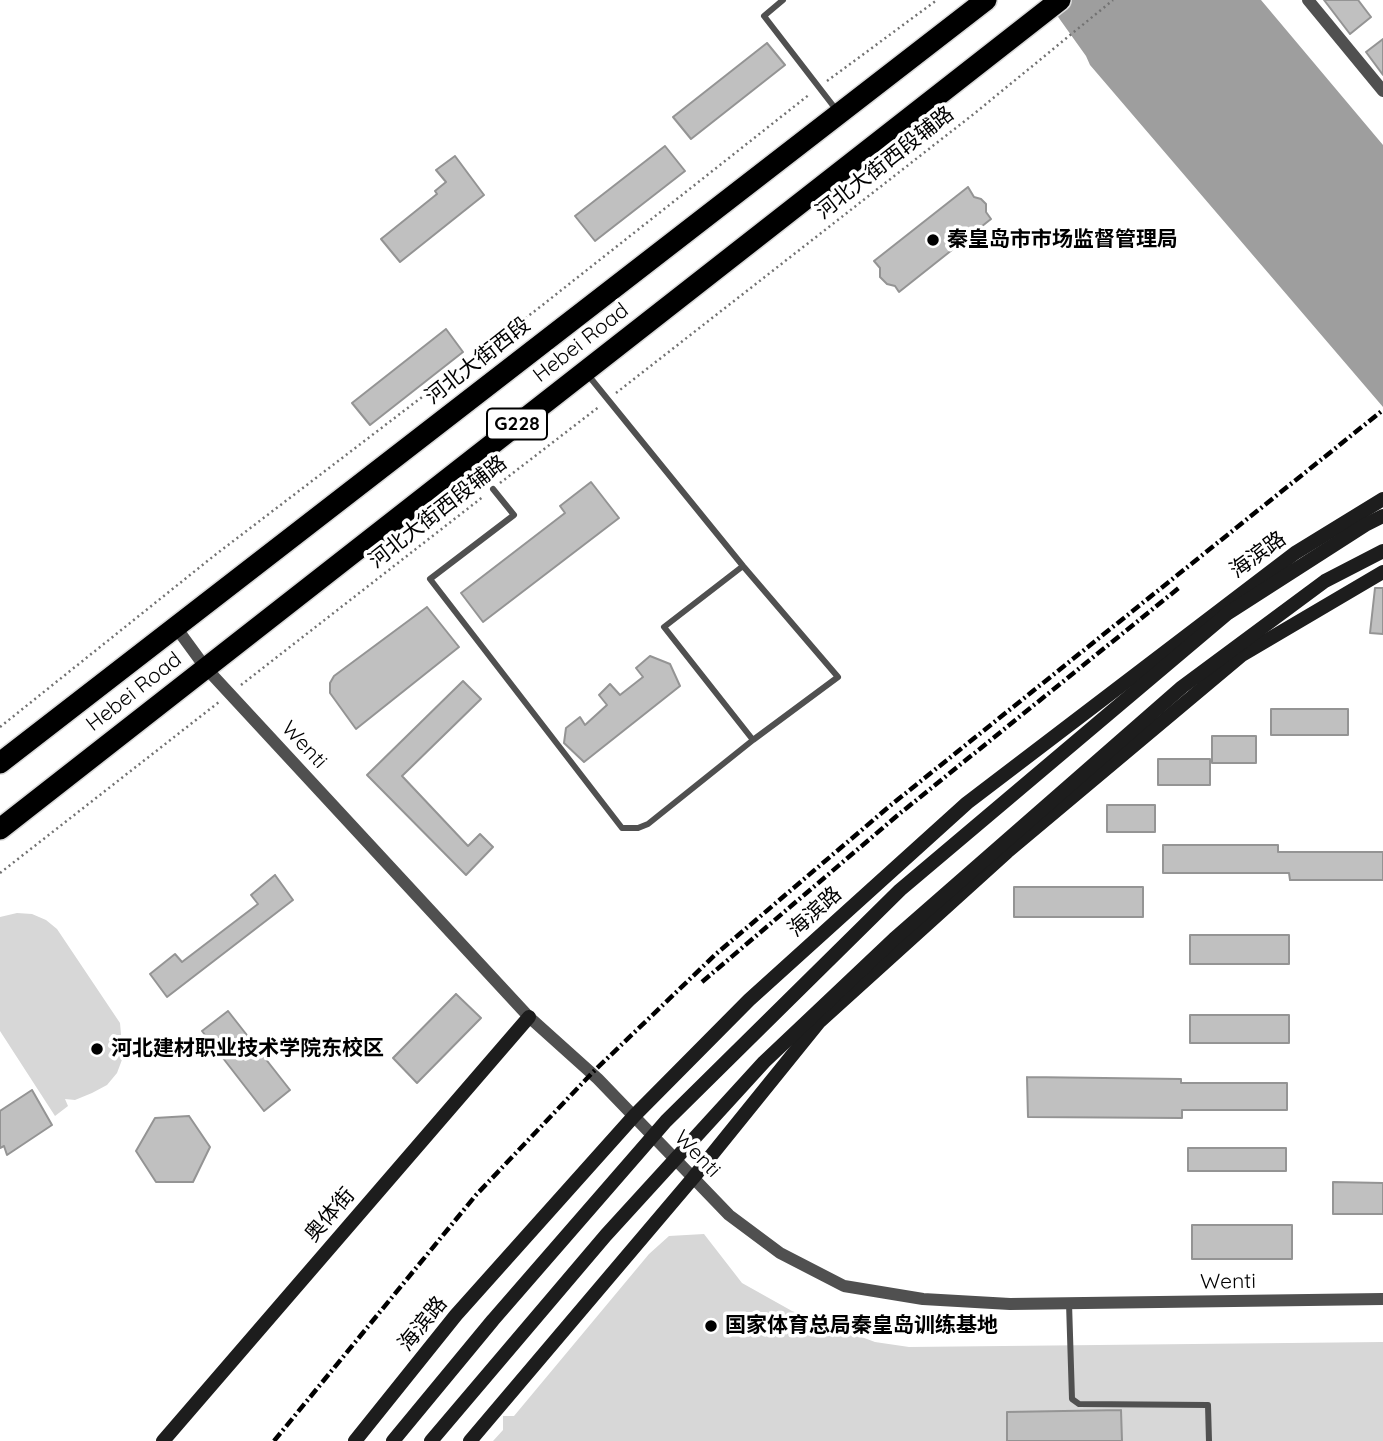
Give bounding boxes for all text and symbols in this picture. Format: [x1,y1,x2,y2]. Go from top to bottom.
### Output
street label: 河北大街西段辅路 [811,101,959,225]
place label: 秦皇岛市市场监督管理局 [947,227,1178,253]
marker: 秦皇岛市市场监督管理局 [925,232,941,248]
street label: Hebei Road [528,298,634,388]
street label: 河北大街西段 [421,312,535,410]
road number: G228 [487,408,547,440]
street label: 河北大街西段辅路 [364,450,512,574]
street label: 海滨路 [1225,526,1291,584]
street label: Hebei Road [81,647,187,737]
street label: Wenti [276,716,332,774]
street label: 海滨路 [783,882,847,942]
place label: 河北建材职业技术学院东校区 [111,1036,384,1062]
marker: 河北建材职业技术学院东校区 [89,1041,105,1057]
street label: Wenti [669,1125,725,1183]
street label: 奥体街 [300,1183,360,1247]
street label: Wenti [1200,1269,1256,1295]
street label: 海滨路 [393,1292,453,1356]
place label: 国家体育总局秦皇岛训练基地 [725,1313,998,1339]
marker: 国家体育总局秦皇岛训练基地 [703,1318,719,1334]

